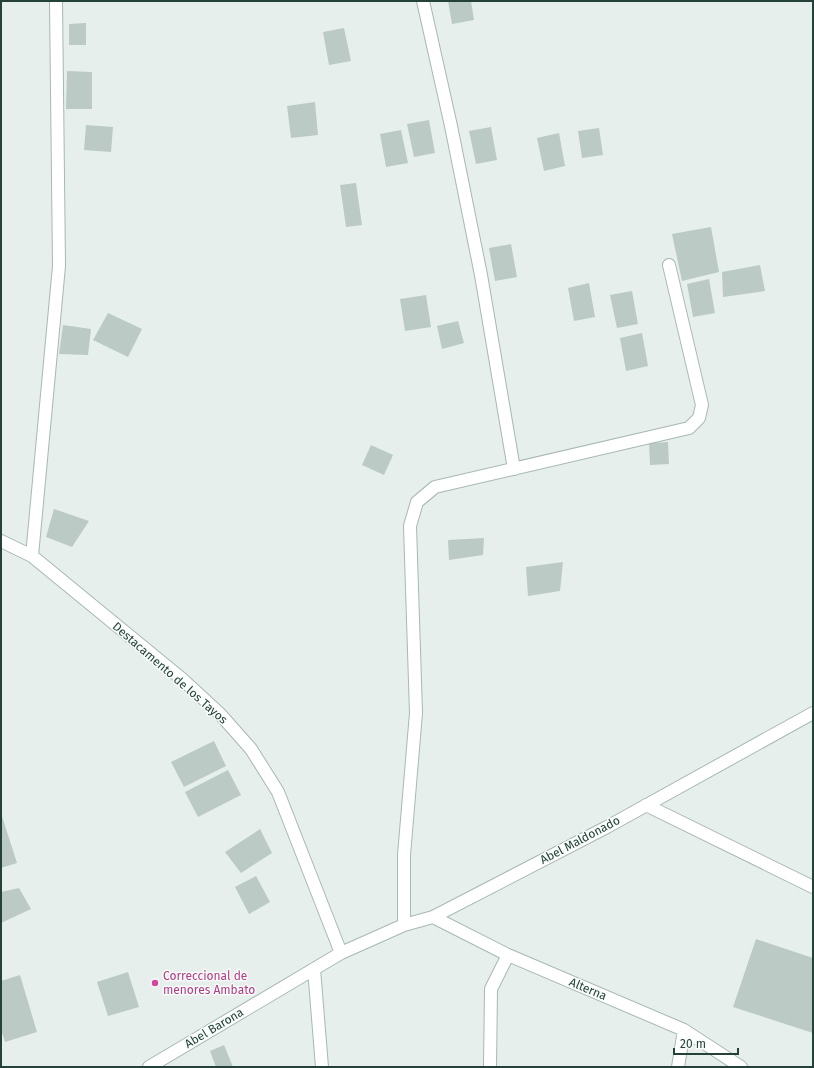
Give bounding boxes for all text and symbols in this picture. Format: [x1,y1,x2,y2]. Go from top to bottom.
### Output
street label: Destacamento de los Tayos [110,619,231,727]
street label: Abel Maldonado [538,813,622,867]
place label: Correccional de menores Ambato [163,969,255,997]
street label: Alterna [567,975,609,1003]
marker: Correccional de menores Ambato [150,978,160,988]
street label: Abel Barona [182,1005,246,1051]
scale bar [674,1030,738,1056]
text: 20 m [680,1037,706,1051]

